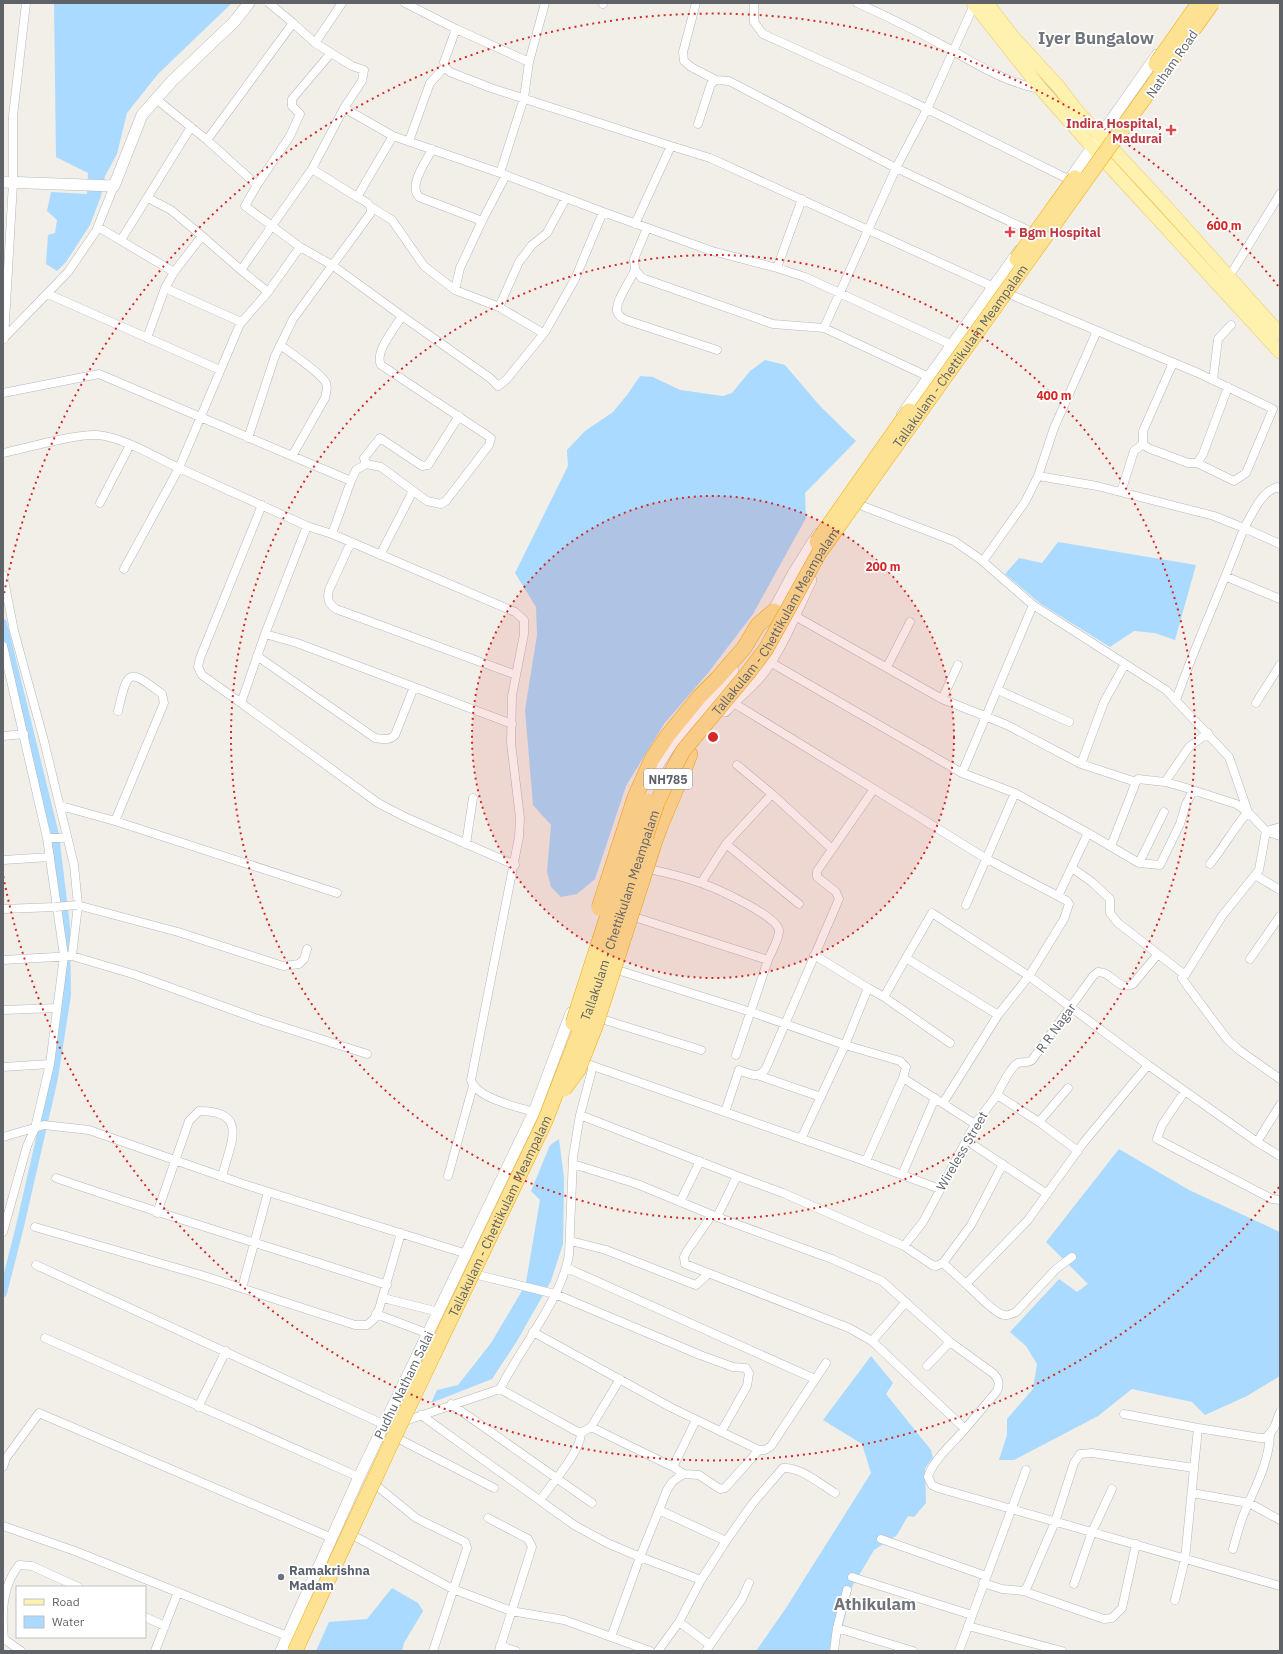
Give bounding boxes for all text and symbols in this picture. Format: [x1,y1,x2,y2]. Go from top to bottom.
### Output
district label: Iyer Bungalow [1038,27,1154,49]
street label: Natham Road [1142,27,1202,101]
place label: Indira Hospital, Madurai [1066,115,1162,147]
marker: Indira Hospital, Madurai [1165,124,1177,136]
text: 600 m [1206,218,1242,233]
place label: Bgm Hospital [1019,224,1101,241]
marker: Bgm Hospital [1004,226,1016,238]
street label: Tallakulam - Chettikulam Meampalam [889,261,1031,451]
text: 400 m [1036,388,1072,403]
street label: Tallakulam - Chettikulam Meampalam [708,525,843,719]
text: 200 m [865,559,901,574]
centre of rings [706,730,720,744]
road number: NH785 [644,769,692,789]
street label: Tallakulam - Chettikulam Meampalam [576,808,663,1023]
street label: R R Nagar [1032,1000,1080,1056]
street label: Wireless Street [932,1108,992,1194]
street label: Tallakulam - Chettikulam Meampalam [444,1112,555,1319]
street label: Pudhu Natham Salai [370,1328,438,1442]
place label: Ramakrishna Madam [289,1562,370,1594]
marker: Ramakrishna Madam [276,1572,286,1582]
legend [16,1586,146,1638]
district label: Athikulam [834,1593,916,1615]
text: Road [52,1594,80,1609]
text: Water [52,1614,85,1629]

